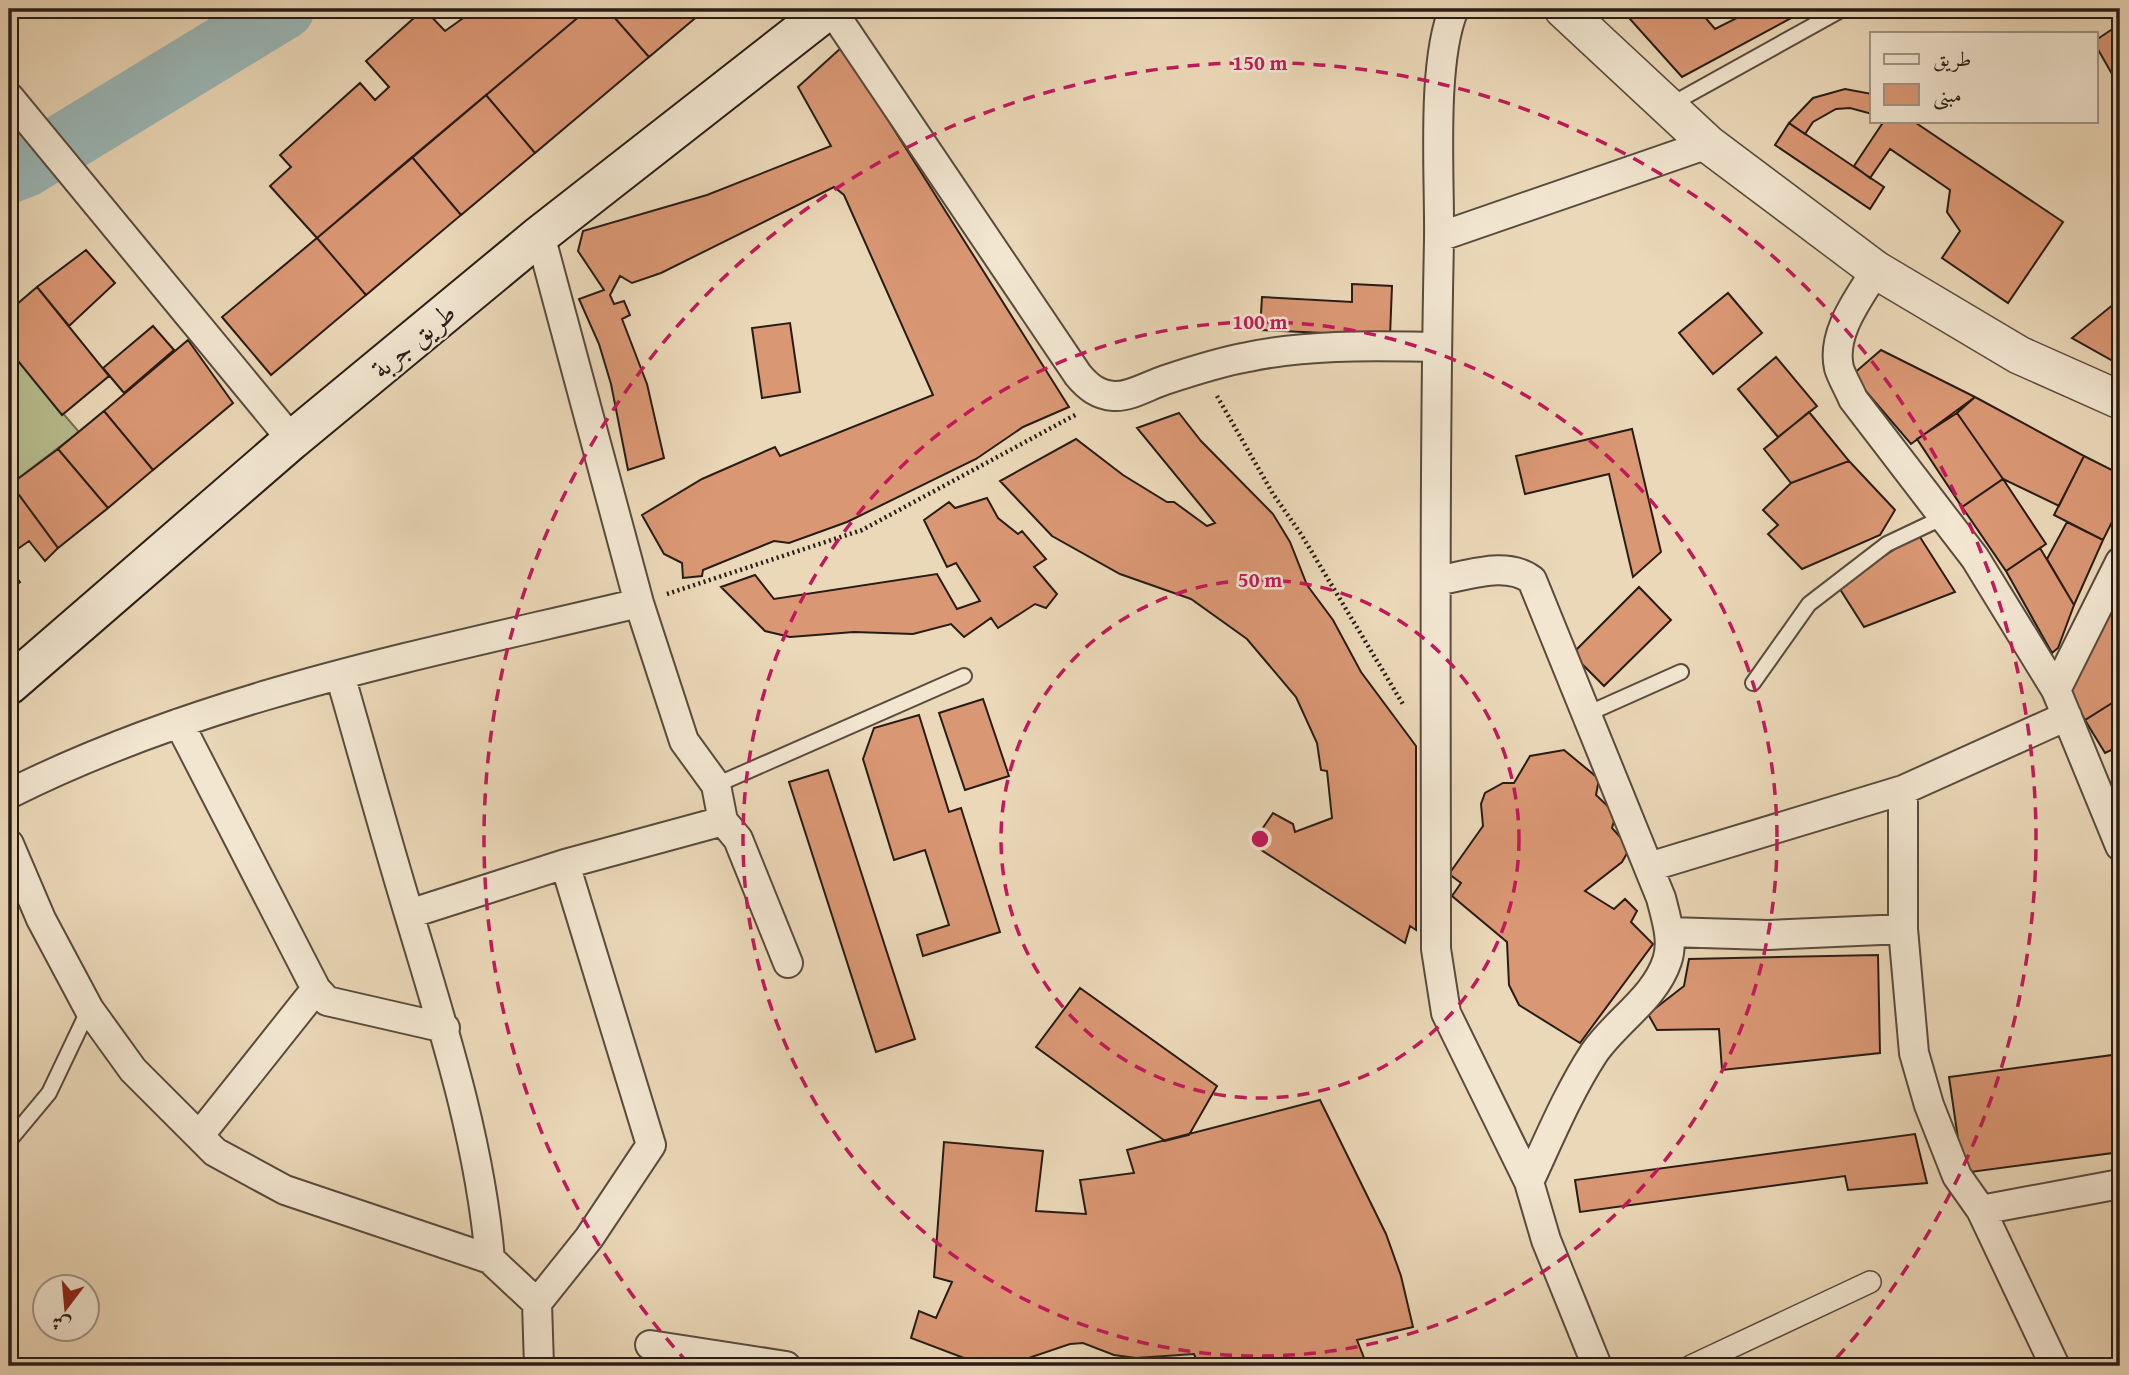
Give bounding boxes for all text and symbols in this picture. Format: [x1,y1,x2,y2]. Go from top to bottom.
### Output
legend [1870,32,2098,122]
text: طريق [1933,43,1971,74]
text: 150 m [1232,47,1288,78]
text: مبنى [1933,79,1962,110]
street label: طريق جربة [361,292,464,388]
text: 100 m [1232,306,1288,337]
text: 50 m [1238,564,1282,595]
centre of rings [1248,827,1272,851]
north arrow [32,1274,102,1344]
text: ش [48,1308,74,1340]

